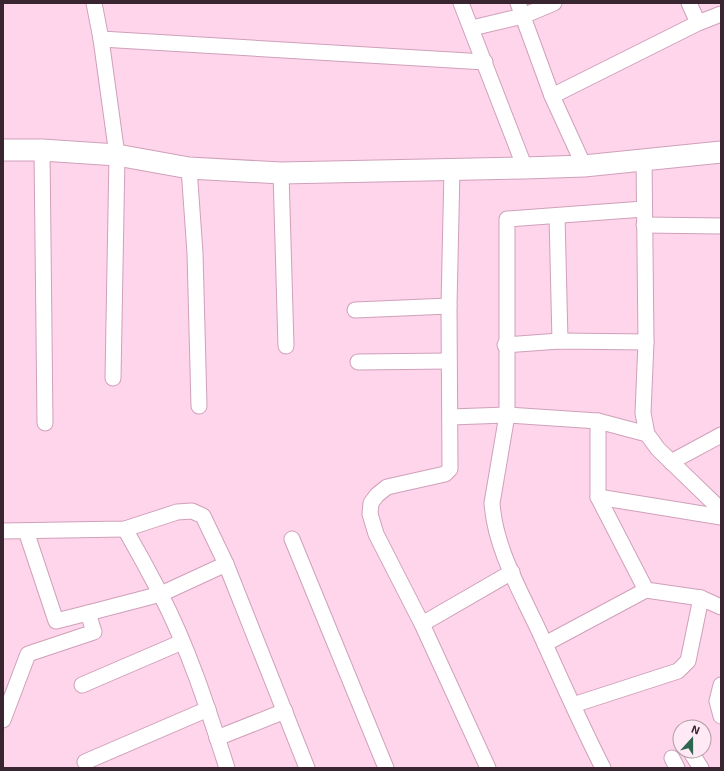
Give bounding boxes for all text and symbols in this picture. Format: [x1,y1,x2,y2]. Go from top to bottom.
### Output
north arrow [672,719,712,759]
text: N [690,722,702,737]

